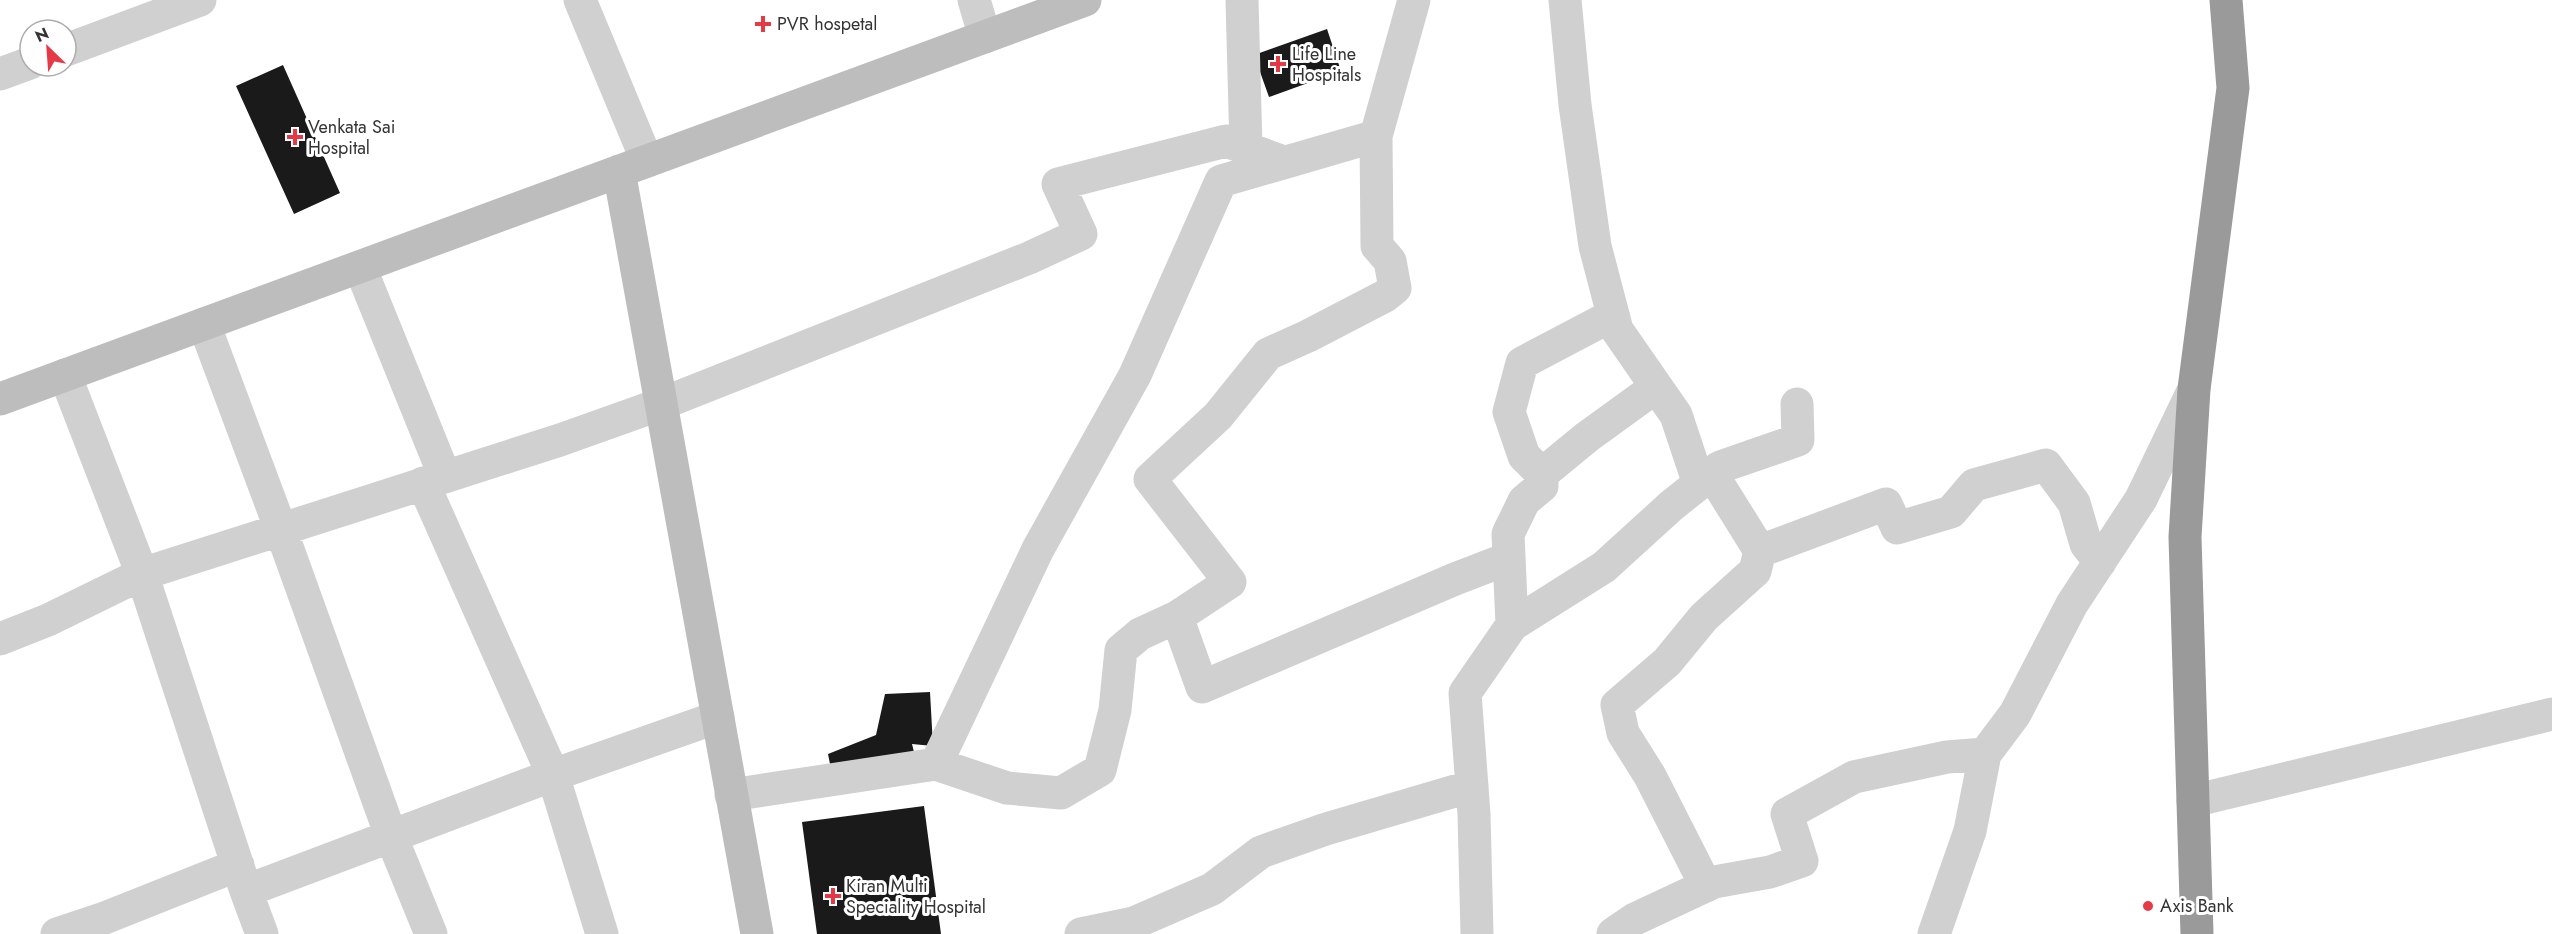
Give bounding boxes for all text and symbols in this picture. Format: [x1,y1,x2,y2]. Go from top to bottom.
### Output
place label: PVR hospetal [777,11,877,37]
marker: PVR hospetal [754,15,772,33]
north arrow [18,18,78,78]
text: N [31,22,52,48]
place label: Life Line Hospitals [1292,41,1361,88]
marker: Life Line Hospitals [1269,55,1287,73]
place label: Venkata Sai Hospital [308,114,395,161]
marker: Venkata Sai Hospital [286,128,304,146]
place label: Kiran Multi Speciality Hospital [846,873,986,920]
marker: Kiran Multi Speciality Hospital [824,887,842,905]
place label: Axis Bank [2160,893,2234,919]
marker: Axis Bank [2141,899,2155,913]

